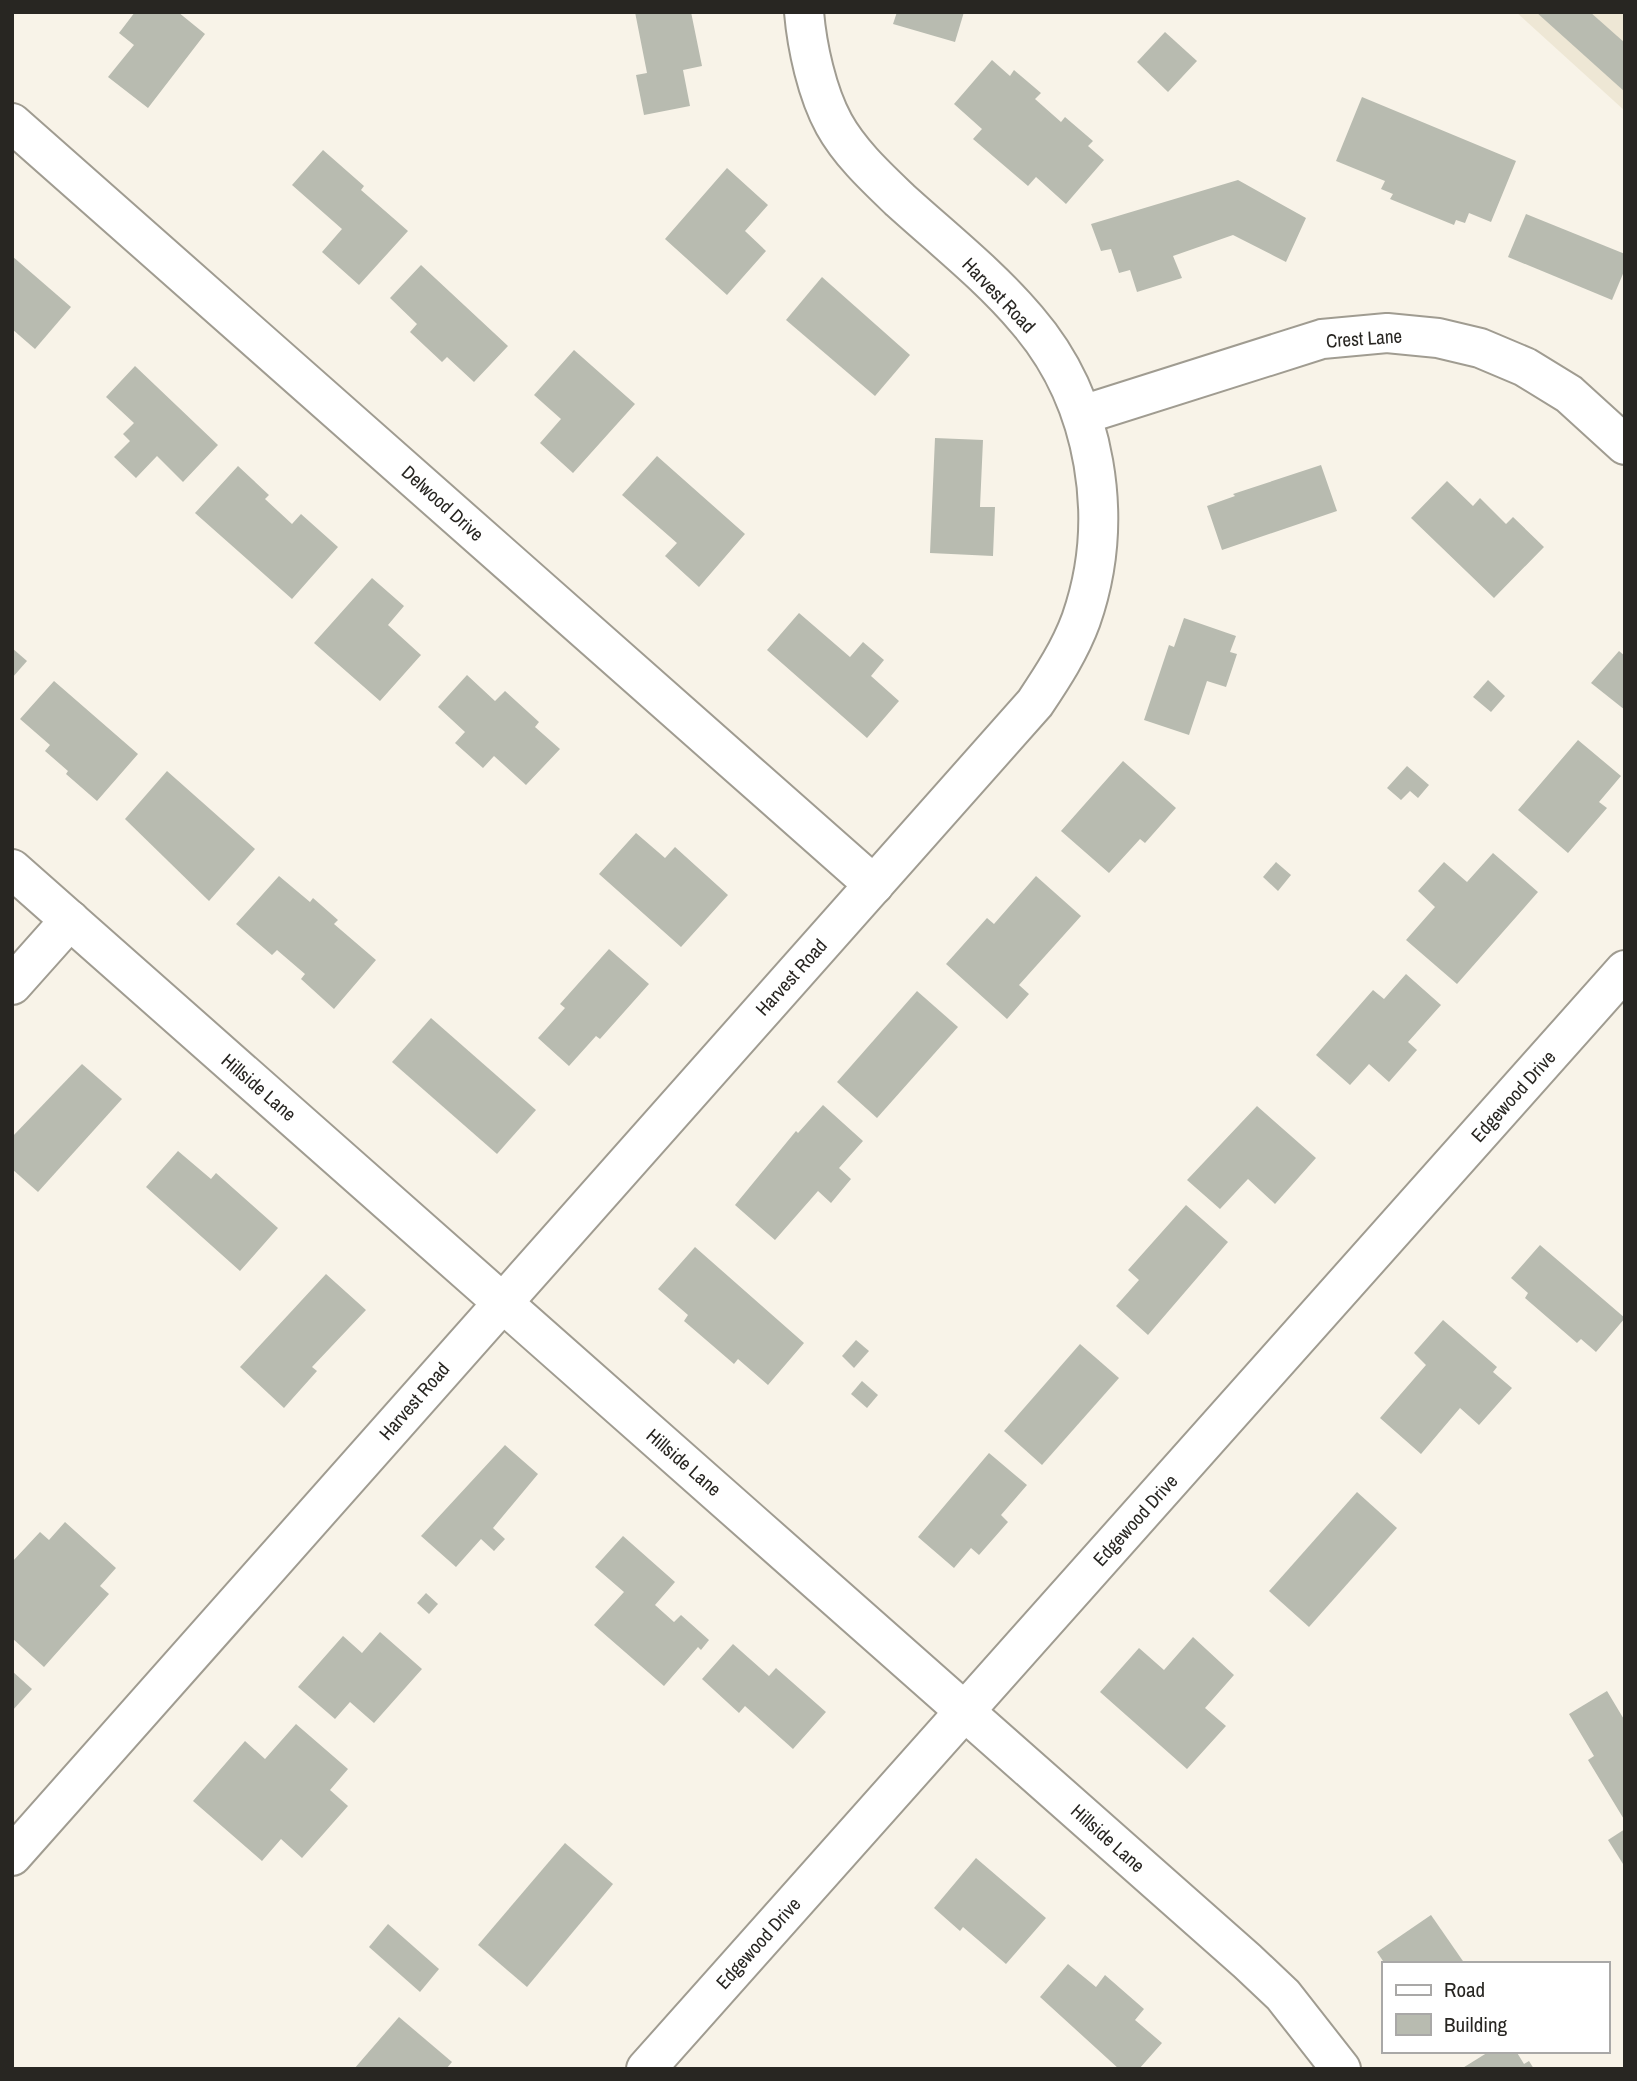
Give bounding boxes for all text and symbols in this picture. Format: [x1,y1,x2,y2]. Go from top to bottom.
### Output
street label: Harvest Road [957,252,1041,338]
street label: Crest Lane [1325,322,1403,354]
street label: Delwood Drive [396,459,490,547]
street label: Harvest Road [749,933,833,1021]
street label: Edgewood Drive [1465,1045,1561,1147]
street label: Hillside Lane [216,1047,302,1127]
street label: Harvest Road [373,1357,455,1445]
street label: Hillside Lane [641,1422,727,1502]
street label: Edgewood Drive [1087,1469,1183,1571]
street label: Hillside Lane [1066,1798,1150,1878]
street label: Edgewood Drive [710,1892,806,1994]
legend [1382,1962,1609,2053]
text: Road [1444,1975,1485,2004]
text: Building [1444,2010,1508,2039]

